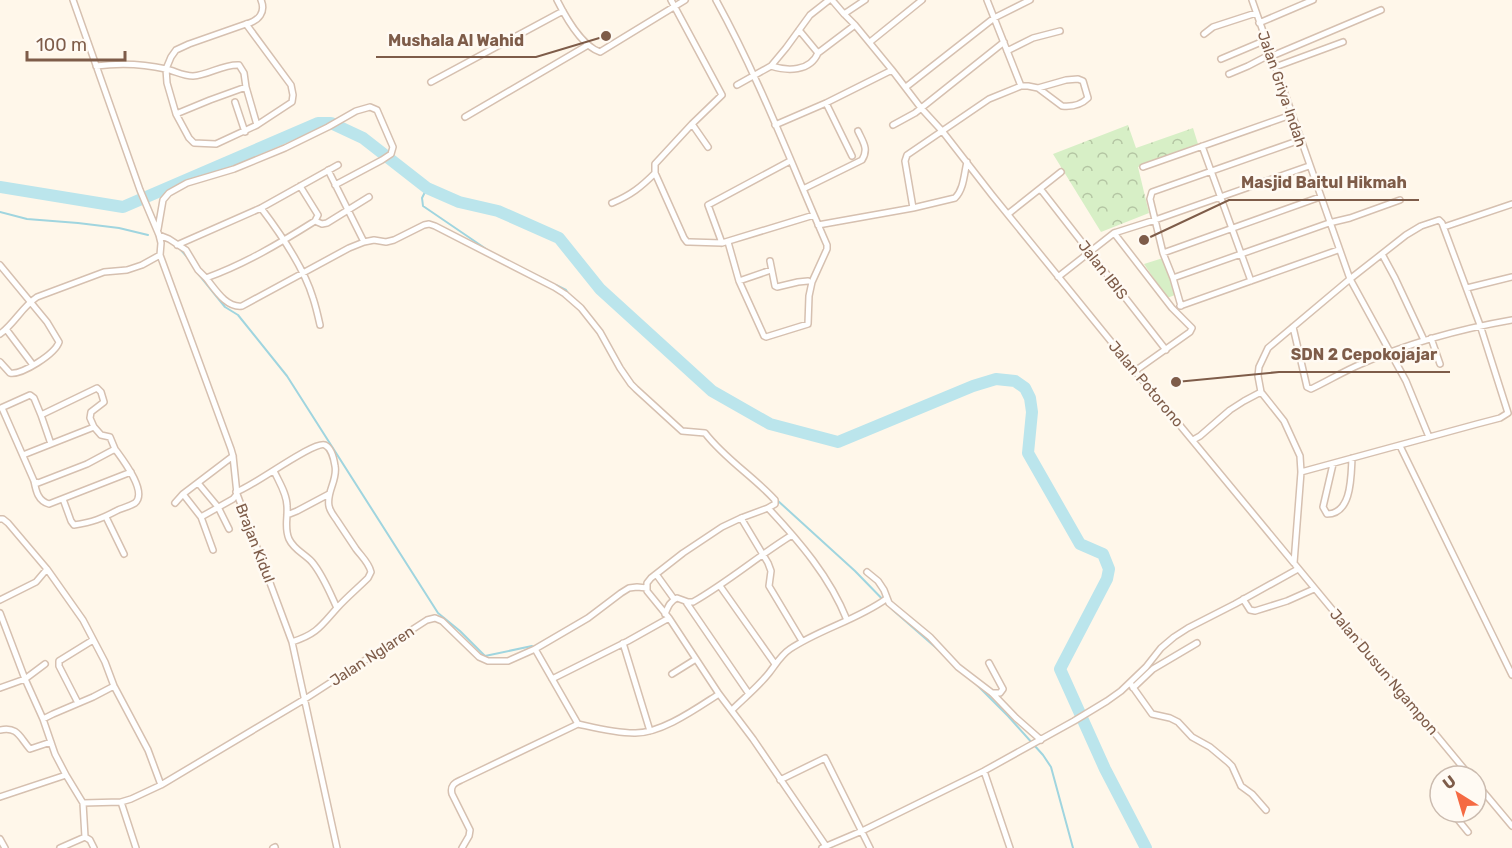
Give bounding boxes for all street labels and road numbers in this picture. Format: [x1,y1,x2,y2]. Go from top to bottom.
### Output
street label: Jalan Griya Indah [1254,29,1310,149]
street label: Jalan IBIS [1074,237,1132,303]
street label: Jalan Potorono [1105,337,1187,431]
street label: Brajan Kidul [232,501,278,585]
street label: Jalan Dusun Ngampon [1326,605,1442,739]
street label: Jalan Nglaren [327,622,417,690]

